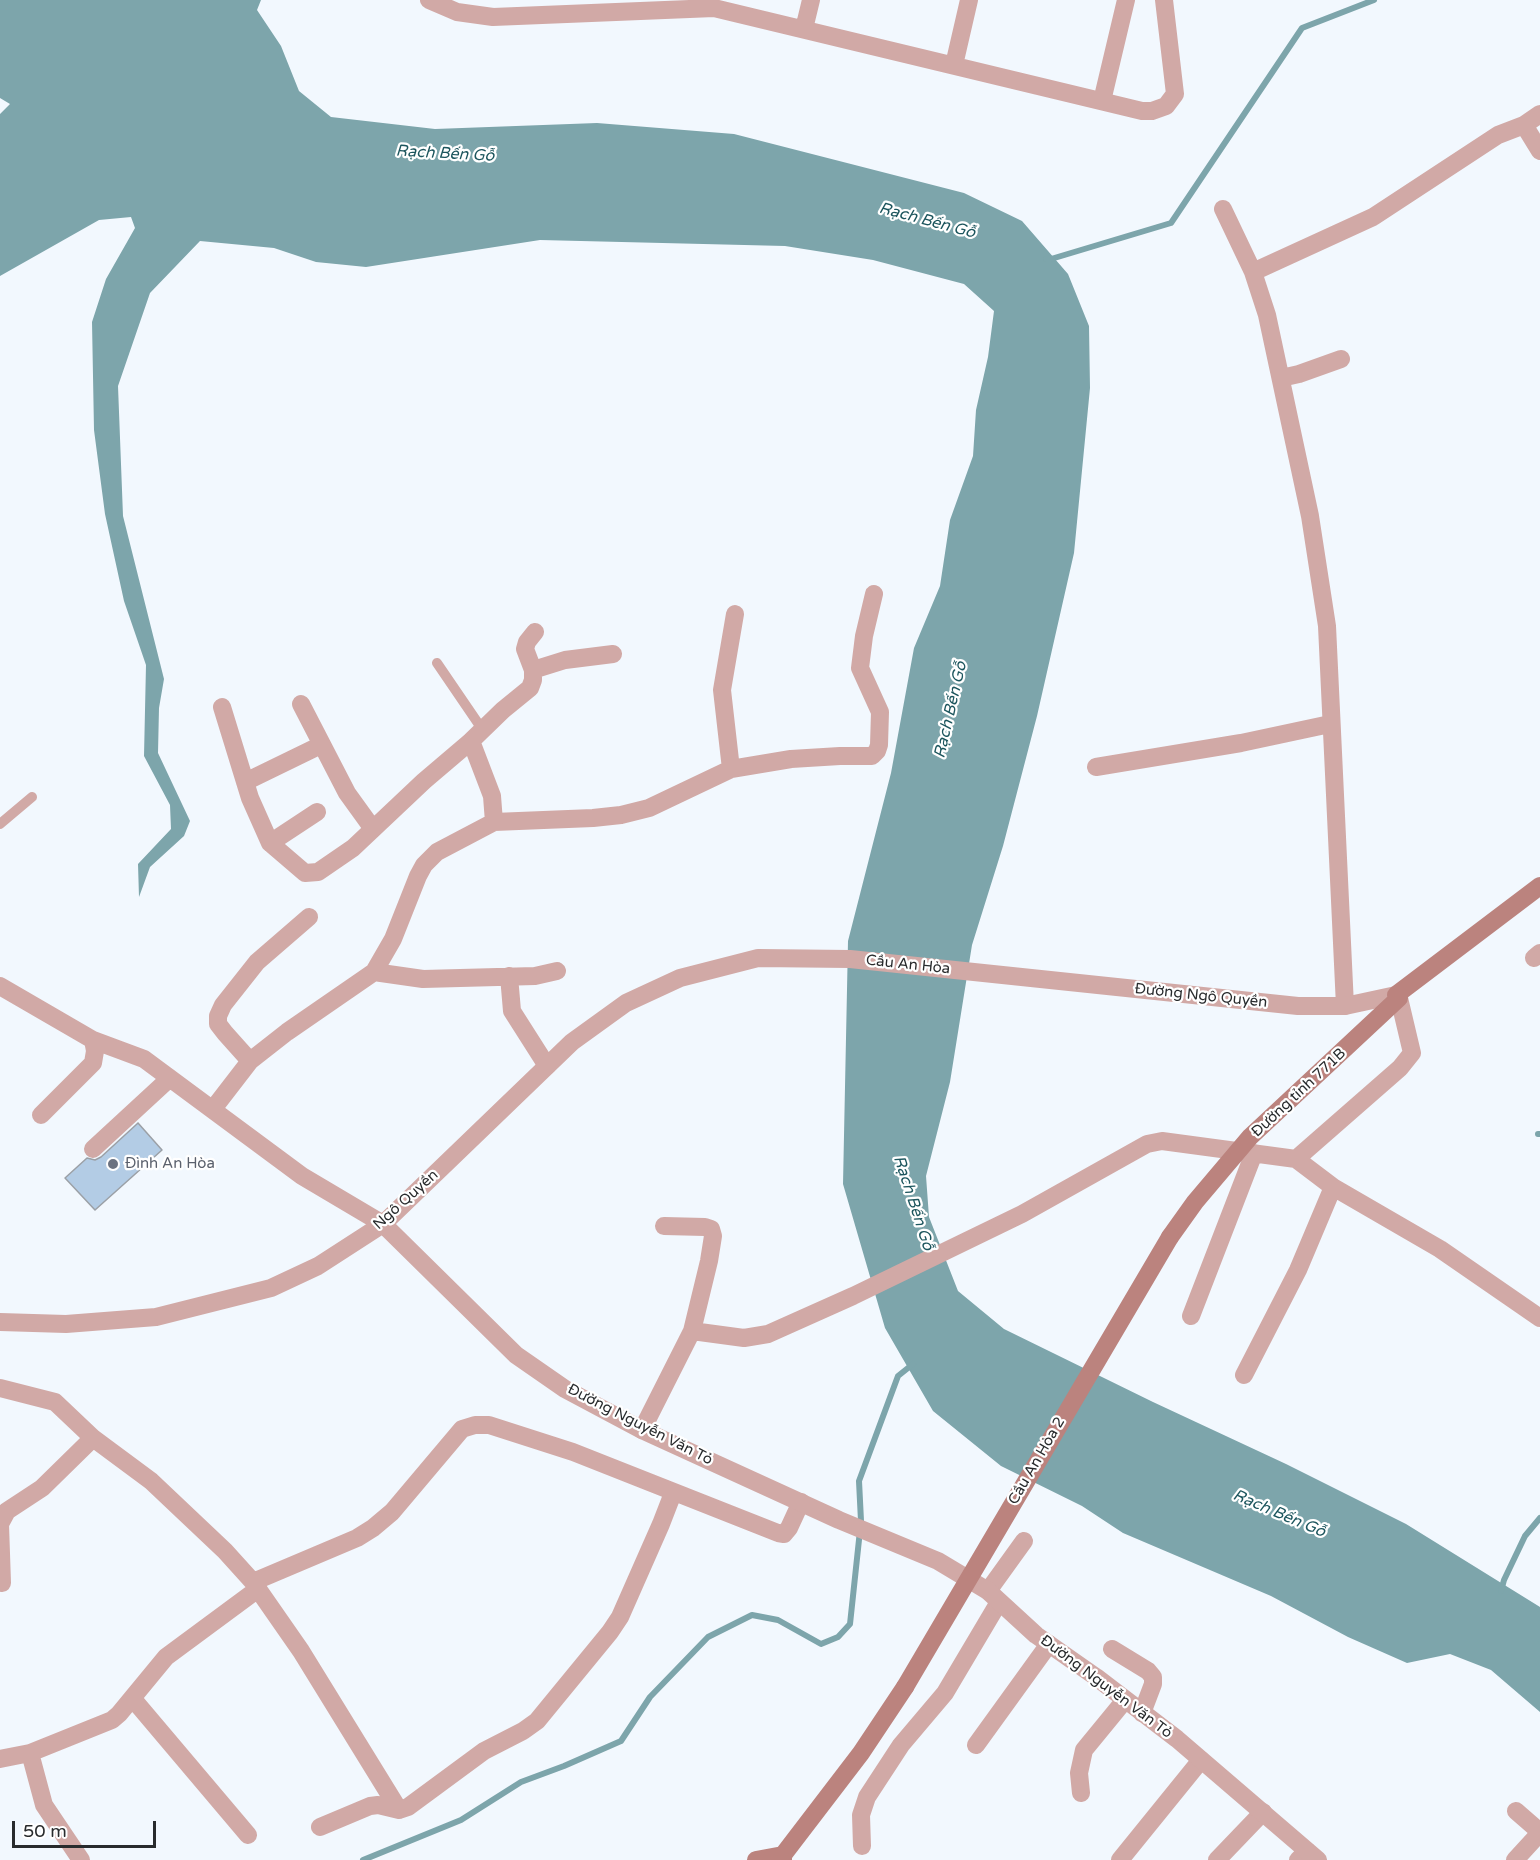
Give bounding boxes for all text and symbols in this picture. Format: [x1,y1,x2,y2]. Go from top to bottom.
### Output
water label: Rạch Bến Gỗ [395,142,495,166]
water label: Rạch Bến Gỗ [877,199,977,243]
water label: Rạch Bến Gỗ [931,660,971,760]
street label: Cầu An Hòa [865,952,951,978]
street label: Đường Ngô Quyền [1134,980,1268,1012]
street label: Đường tỉnh 771B [1248,1045,1350,1141]
water label: Rạch Bến Gỗ [889,1153,937,1253]
place label: Đình An Hòa [125,1155,215,1173]
marker: Đình An Hòa [106,1157,120,1171]
street label: Ngô Quyền [370,1166,442,1234]
street label: Đường Nguyễn Văn Tỏ [564,1381,716,1469]
street label: Cầu An Hòa 2 [1005,1414,1069,1508]
water label: Rạch Bến Gỗ [1230,1486,1328,1542]
street label: Đường Nguyễn Văn Tỏ [1037,1632,1175,1742]
scale bar [15,1809,159,1847]
text: 50 m [23,1820,67,1842]

